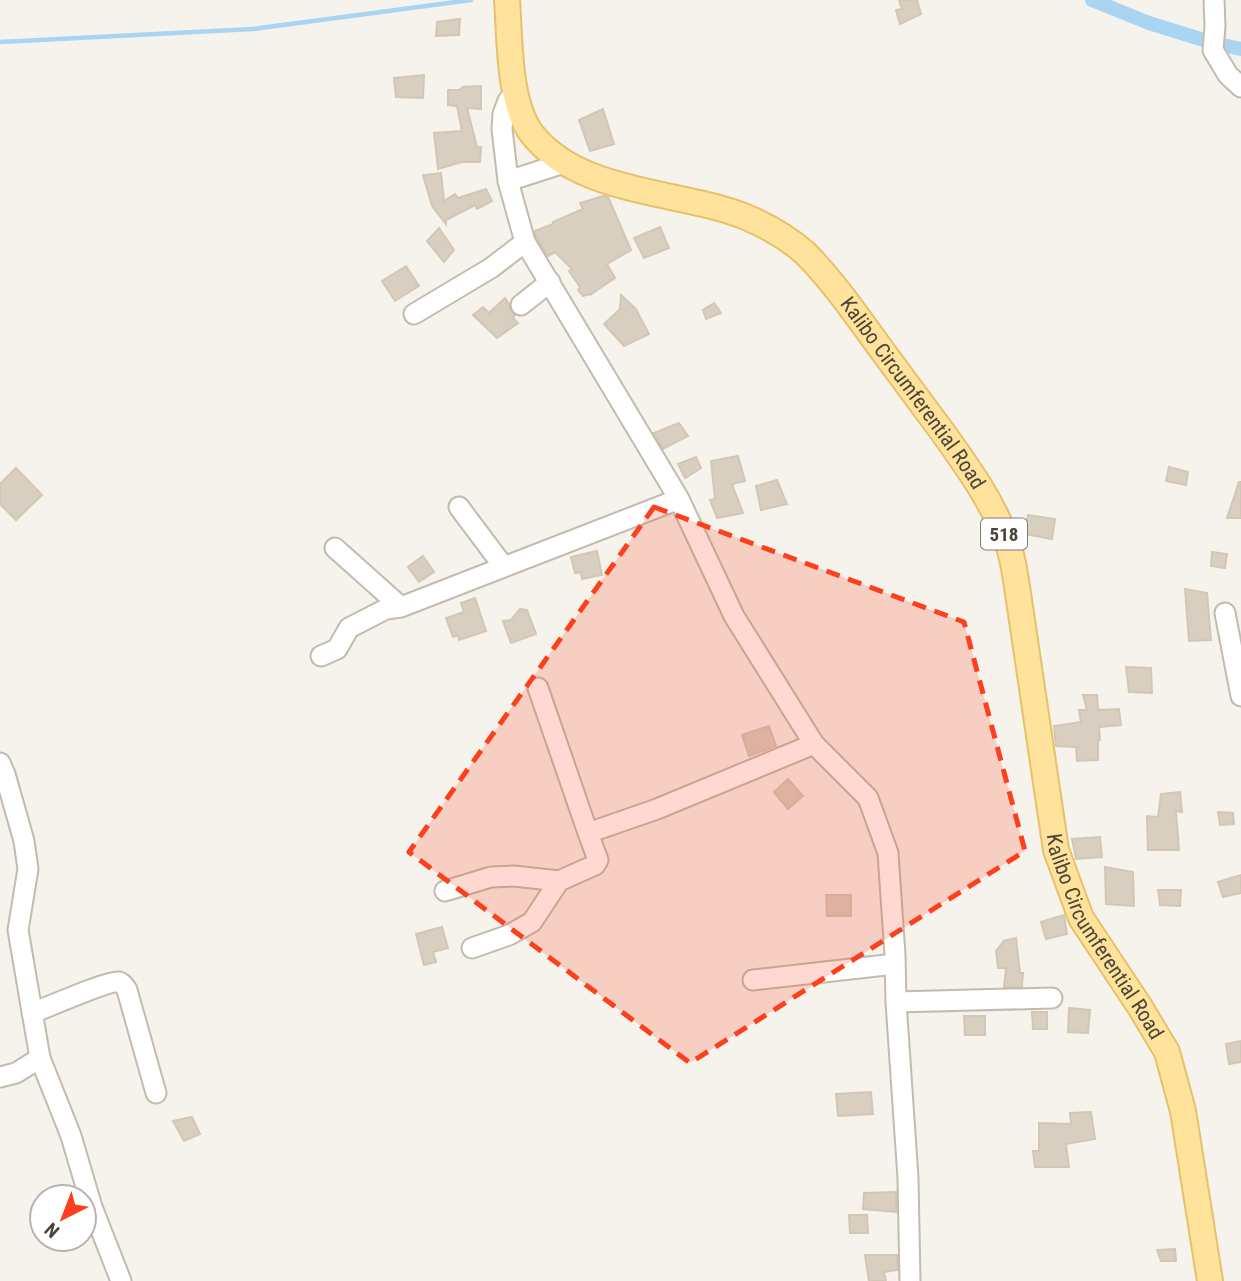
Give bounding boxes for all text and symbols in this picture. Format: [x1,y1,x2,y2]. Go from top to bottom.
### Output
street label: Kalibo Circumferential Road [835,292,990,493]
road number: 518 [981,519,1027,550]
street label: Kalibo Circumferential Road [1042,832,1168,1043]
north arrow [28,1183,98,1253]
text: N [40,1218,64,1243]

